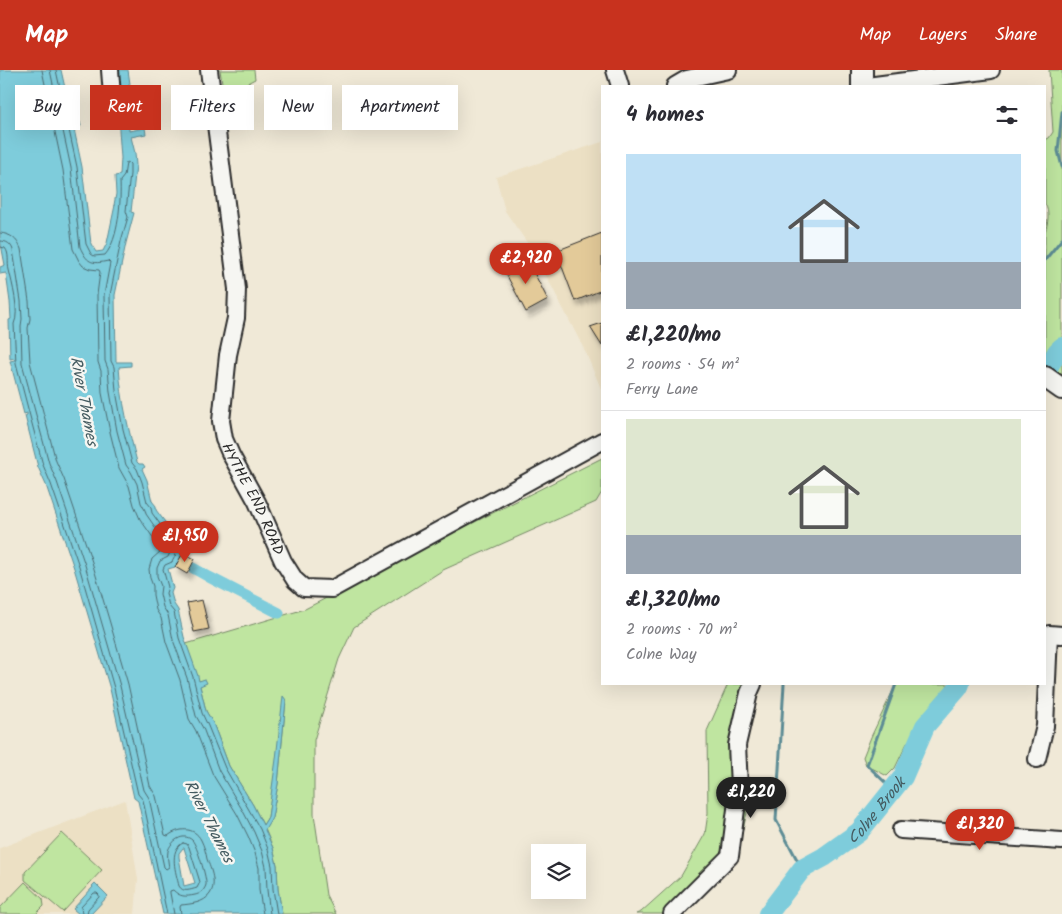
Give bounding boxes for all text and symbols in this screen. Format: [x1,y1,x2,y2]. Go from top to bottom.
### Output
text: Map [25,16,68,55]
text: Map [860,21,891,50]
text: Layers [919,21,967,50]
text: Share [995,21,1037,50]
chip: Buy [15,85,80,130]
chip: Rent [90,85,161,130]
chip: Filters [171,85,254,130]
chip: New [264,85,332,130]
chip: Apartment [342,85,458,130]
text: 4 homes [626,99,704,132]
icon: filters [993,101,1021,129]
icon: home [779,186,869,276]
pin: £2,920 [485,242,567,285]
text: £2,920 [501,246,551,271]
text: £1,220/mo [626,319,721,352]
text: 2 rooms · 54 m² [626,352,739,377]
water label: River Thames [63,355,105,450]
text: Ferry Lane [626,377,698,402]
street label: HYTHE END ROAD [214,439,290,560]
icon: home [779,452,869,542]
pin: £1,950 [144,520,226,563]
text: £1,950 [162,524,208,549]
text: £1,320/mo [626,584,720,617]
text: 2 rooms · 70 m² [626,617,737,642]
text: Colne Way [626,642,696,667]
water label: Colne Brook [842,770,914,851]
water label: River Thames [177,776,241,869]
pin: £1,220 [710,776,792,819]
text: £1,220 [727,780,775,805]
pin: £1,320 [939,808,1021,851]
text: £1,320 [956,812,1004,837]
map controls [531,844,586,899]
button: layers [531,844,586,899]

